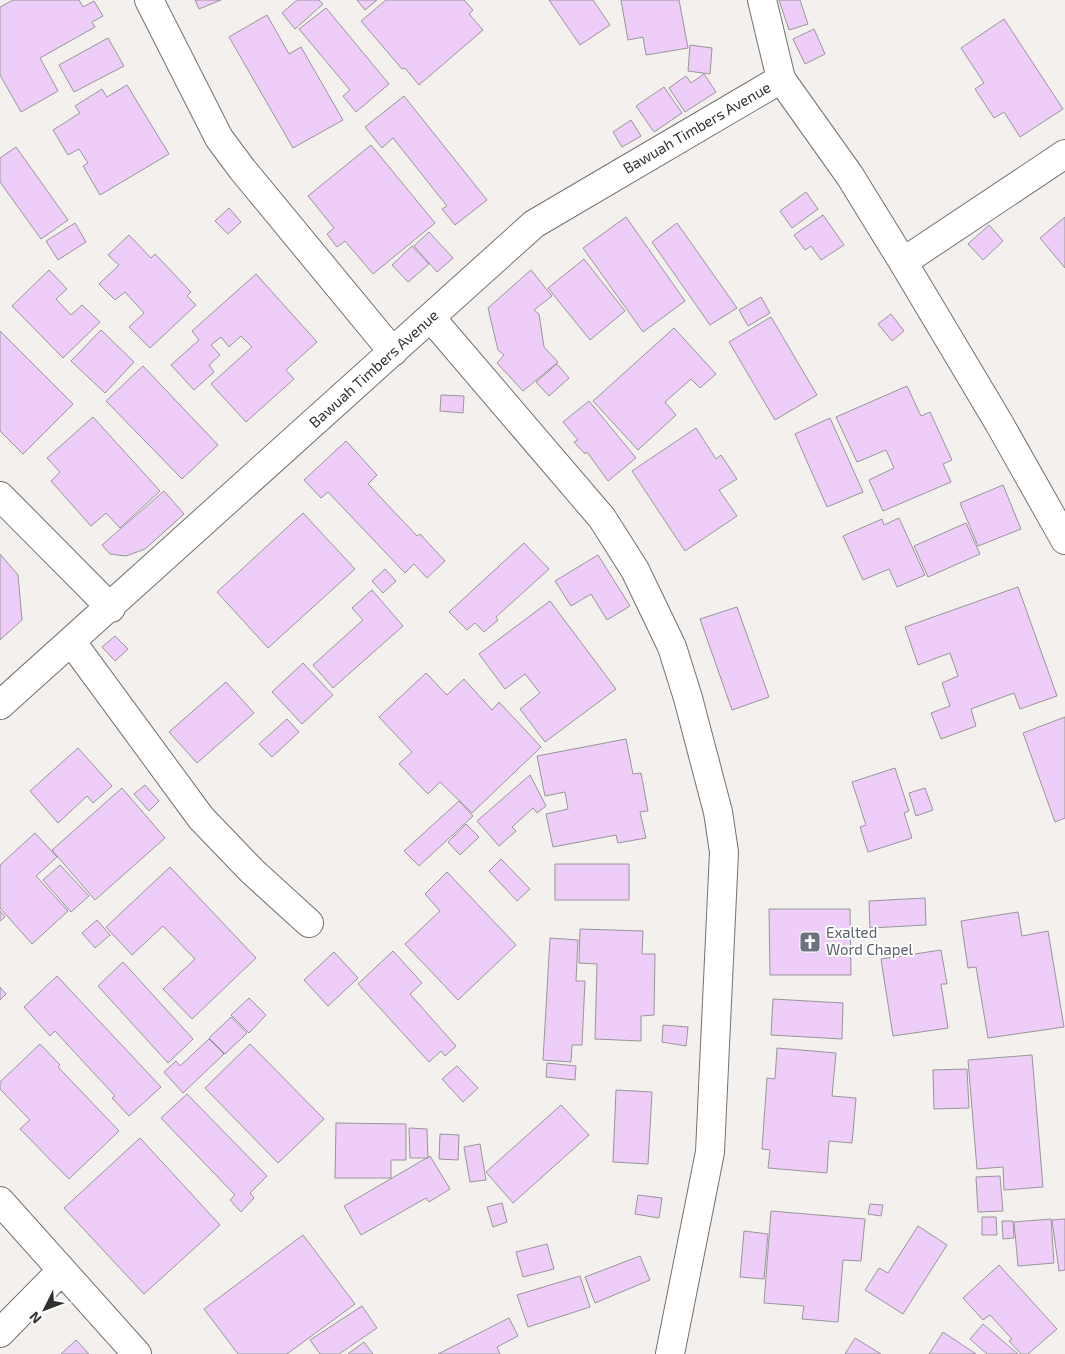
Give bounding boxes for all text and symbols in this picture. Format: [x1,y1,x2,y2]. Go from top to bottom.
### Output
street label: Bawuah Timbers Avenue [619,77,774,177]
street label: Bawuah Timbers Avenue [305,306,442,431]
place label: Exalted Word Chapel [826,923,914,958]
church icon: Exalted Word Chapel [798,930,822,954]
north arrow [20,1284,70,1334]
text: N [25,1309,45,1327]

